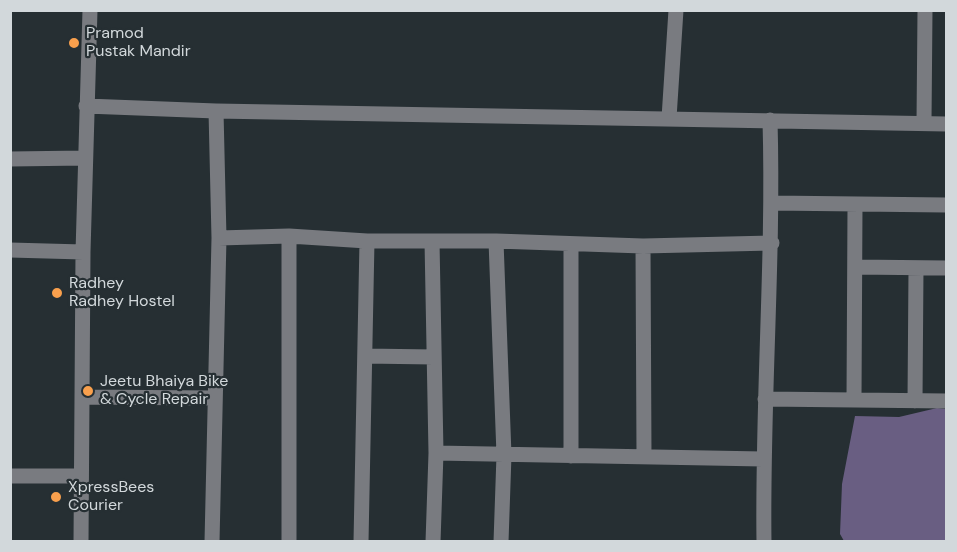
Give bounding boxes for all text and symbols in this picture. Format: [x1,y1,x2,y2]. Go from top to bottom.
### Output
place label: Pramod Pustak Mandir [86,24,191,62]
marker: Pramod Pustak Mandir [67,36,81,50]
place label: Radhey Radhey Hostel [69,274,175,312]
marker: Radhey Radhey Hostel [50,286,64,300]
place label: Jeetu Bhaiya Bike & Cycle Repair [100,372,228,410]
marker: Jeetu Bhaiya Bike & Cycle Repair [81,384,95,398]
place label: XpressBees Courier [68,478,154,516]
marker: XpressBees Courier [49,490,63,504]

